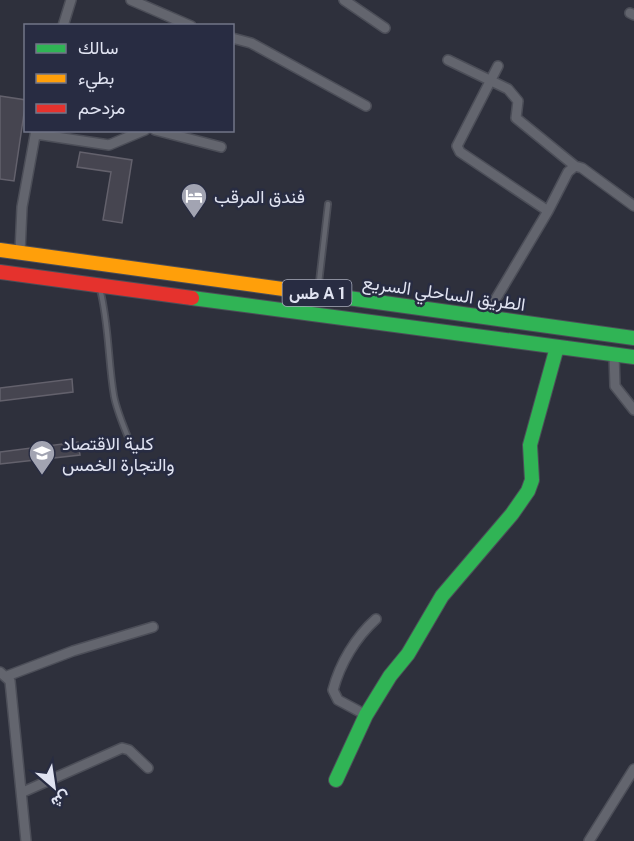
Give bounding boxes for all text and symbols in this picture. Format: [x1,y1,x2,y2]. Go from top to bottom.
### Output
legend [24,24,234,132]
text: سالك [78,37,118,58]
text: بطيء [78,67,114,93]
text: مزدحم [78,97,125,120]
hotel icon: فندق المرقب [179,181,209,219]
place label: فندق المرقب [214,186,305,208]
street label: الطريق الساحلي السريع [360,271,527,320]
road number: طس A 1 [282,280,352,306]
place label: كلية الاقتصاد والتجارة الخمس [62,433,175,476]
school or university icon: كلية الاقتصاد والتجارة الخمس [27,438,57,476]
north arrow [24,757,84,817]
text: ش [48,787,74,813]

